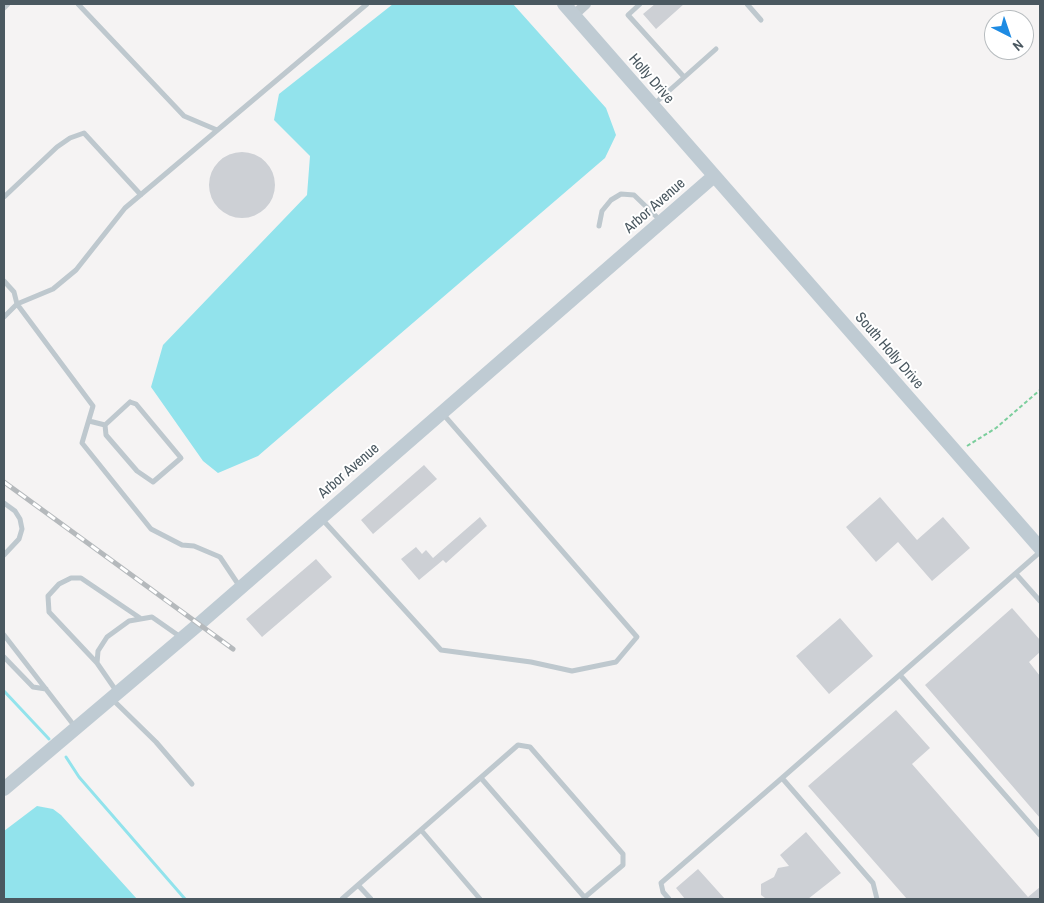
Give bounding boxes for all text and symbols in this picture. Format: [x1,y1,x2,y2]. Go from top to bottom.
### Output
north arrow [984,10,1034,60]
text: N [1009,36,1027,55]
street label: Holly Drive [624,50,678,108]
street label: Arbor Avenue [621,175,689,237]
street label: South Holly Drive [851,309,927,393]
street label: Arbor Avenue [315,440,383,502]

